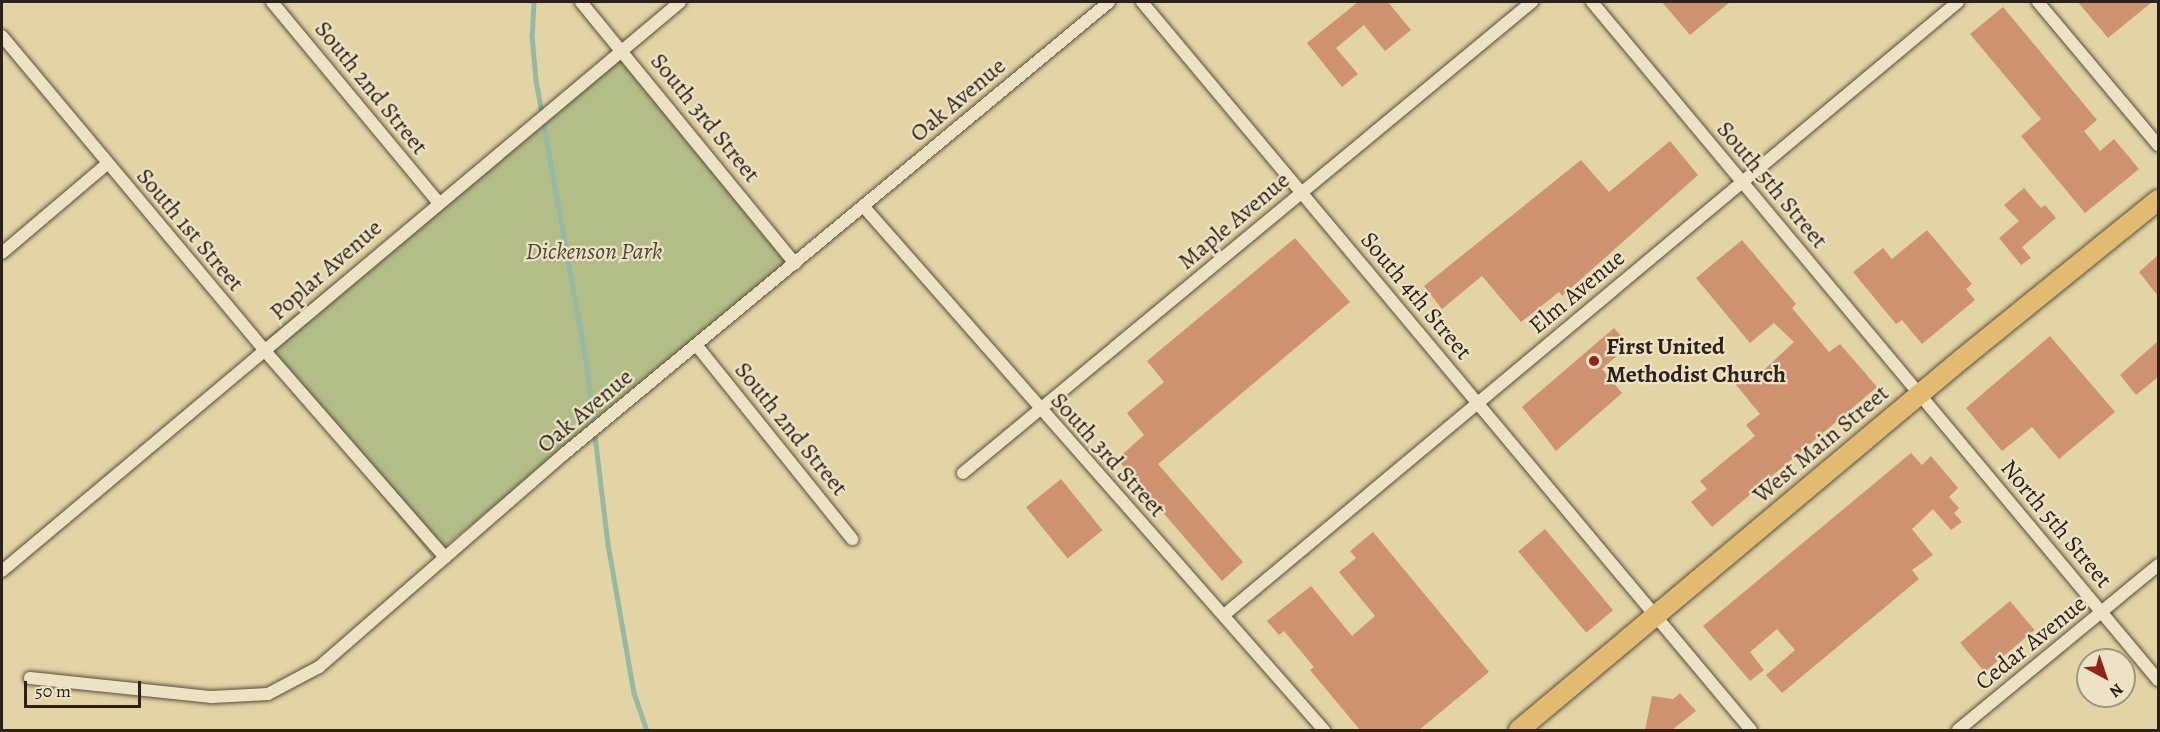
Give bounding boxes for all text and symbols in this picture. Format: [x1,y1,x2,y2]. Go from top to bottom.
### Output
street label: South 2nd Street [308,15,434,161]
street label: South 3rd Street [644,47,766,189]
street label: Oak Avenue [904,52,1012,148]
street label: South 5th Street [1710,115,1834,255]
street label: South 1st Street [130,162,250,298]
street label: Maple Avenue [1172,166,1296,276]
street label: Poplar Avenue [264,213,388,327]
street label: South 4th Street [1354,226,1478,366]
park label: Dickenson Park [525,238,663,266]
street label: Elm Avenue [1523,244,1631,340]
place label: First United Methodist Church [1606,333,1786,389]
marker: First United Methodist Church [1587,354,1601,368]
street label: South 2nd Street [728,356,854,502]
street label: Oak Avenue [531,363,639,459]
street label: West Main Street [1747,379,1895,509]
street label: South 3rd Street [1044,387,1172,523]
street label: North 5th Street [1994,454,2118,594]
street label: Cedar Avenue [1970,589,2092,697]
north arrow [2076,648,2136,708]
scale bar [27,669,144,707]
text: N [2105,678,2128,702]
text: 50 m [35,679,71,703]

